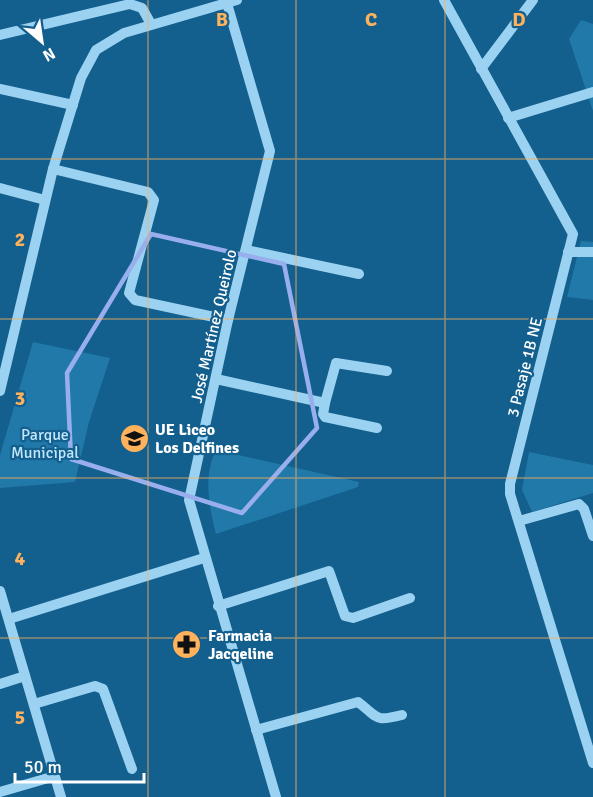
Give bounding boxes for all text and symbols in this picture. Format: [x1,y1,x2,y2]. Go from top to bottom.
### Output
text: B [216,7,228,32]
text: C [365,7,377,32]
text: D [512,7,526,32]
north arrow [12,12,72,72]
text: N [39,43,59,66]
text: 2 [15,227,25,252]
street label: José Martínez Queirolo [187,247,241,405]
street label: 3 Pasaje 1B NE [503,315,547,419]
text: 3 [15,386,25,411]
place label: UE Liceo Los Delfines [155,420,239,458]
school or university icon: UE Liceo Los Delfines [118,422,150,454]
park label: Parque Municipal [11,425,79,463]
text: 4 [15,546,26,571]
place label: Farmacia Jacqeline [208,626,274,664]
pharmacy icon: Farmacia Jacqeline [171,628,203,660]
text: 5 [15,705,25,730]
scale bar [15,746,144,784]
text: 50 m [24,756,62,778]

